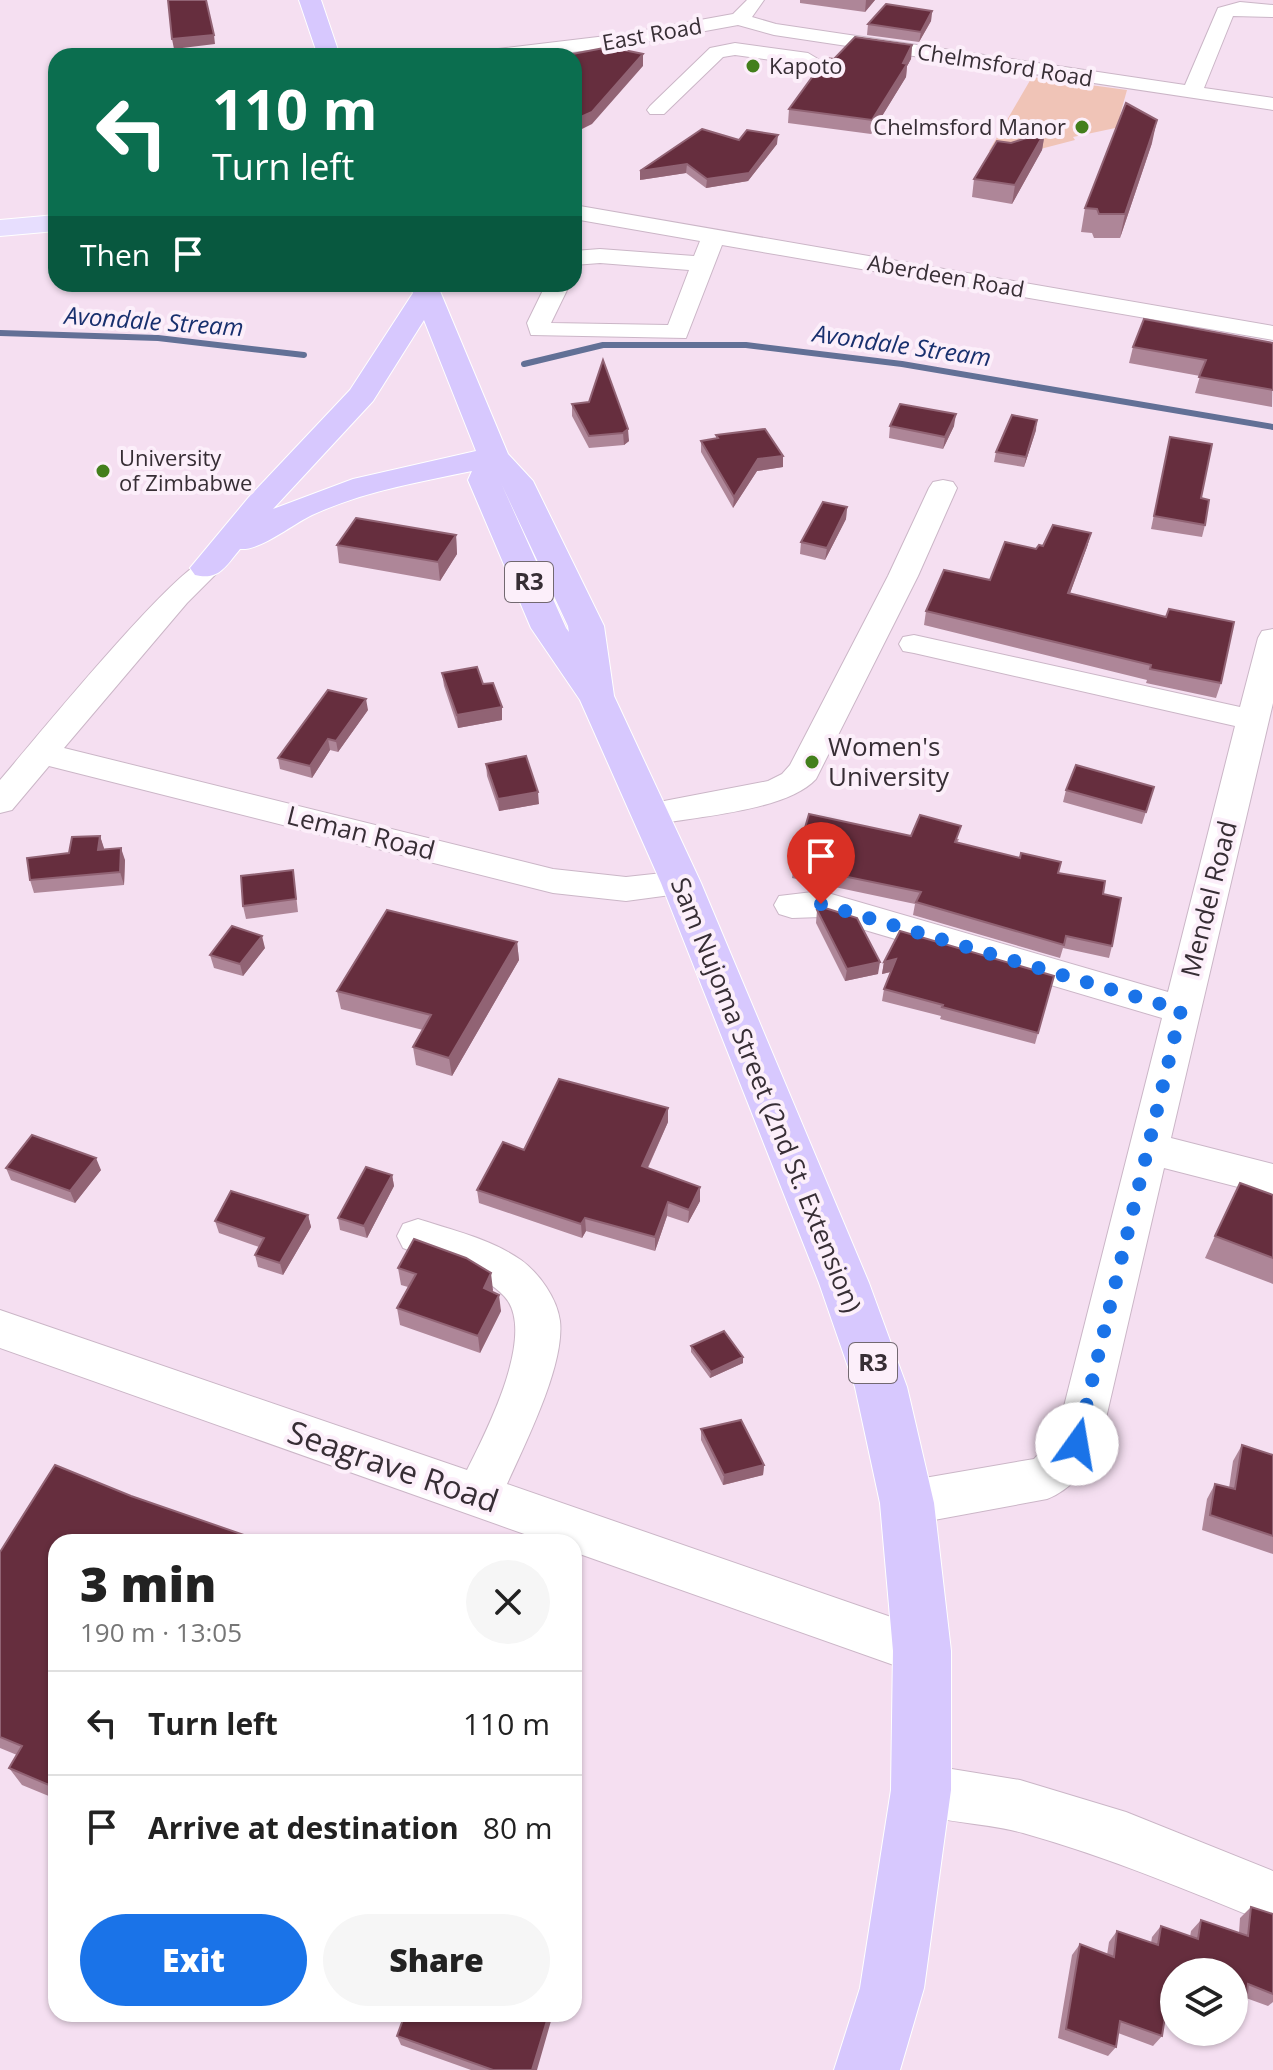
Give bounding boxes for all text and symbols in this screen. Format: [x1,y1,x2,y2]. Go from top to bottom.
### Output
street label: East Road [599,9,704,57]
street label: Chelmsford Road [915,35,1095,93]
place label: Kapoto [769,50,842,80]
marker: Kapoto [744,57,762,75]
text: 110 m [212,70,378,146]
icon: left [80,80,184,184]
place label: Chelmsford Manor [873,111,1066,141]
marker: Chelmsford Manor [1073,118,1091,136]
text: Turn left [212,142,354,191]
icon: arrive [166,232,210,276]
text: Then [80,234,150,275]
street label: Aberdeen Road [865,246,1027,304]
water label: Avondale Stream [61,298,245,343]
water label: Avondale Stream [809,315,993,373]
place label: University of Zimbabwe [119,442,252,497]
marker: University of Zimbabwe [94,462,112,480]
road number: R3 [505,562,553,602]
place label: Women's University [828,728,950,794]
marker: Women's University [803,753,821,771]
street label: Leman Road [283,796,439,868]
street label: Mendel Road [1171,817,1245,981]
pin [787,822,855,904]
icon: arrive [799,834,843,878]
street label: Sam Nujoma Street (2nd St. Extension) [663,872,871,1318]
road number: R3 [849,1343,897,1383]
position arrow [1035,1402,1119,1486]
street label: Seagrave Road [282,1409,505,1522]
text: 3 min [80,1551,216,1616]
button: close [466,1560,550,1644]
text: 190 m · 13:05 [80,1614,242,1650]
icon: left [80,1701,124,1745]
text: Turn left [148,1703,278,1744]
text: 110 m [463,1703,550,1744]
icon: arrive [80,1805,124,1849]
text: Arrive at destination [148,1807,459,1848]
text: 80 m [483,1807,553,1848]
button: Exit [80,1914,307,2006]
button: Share [323,1914,550,2006]
map controls [1160,1958,1248,2046]
button: layers [1160,1958,1248,2046]

